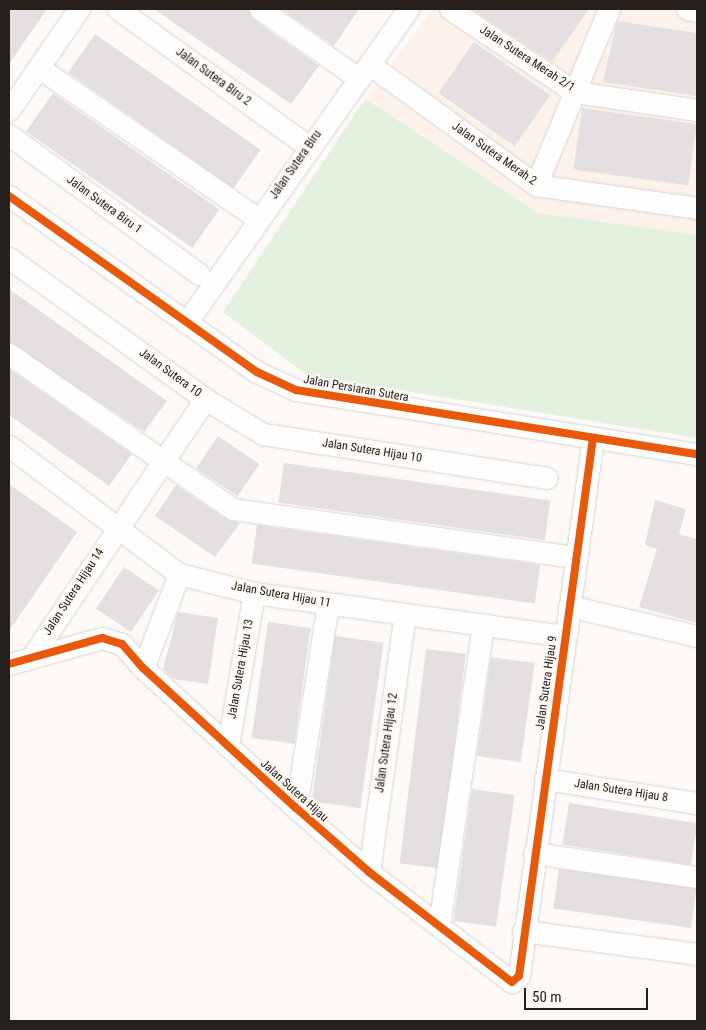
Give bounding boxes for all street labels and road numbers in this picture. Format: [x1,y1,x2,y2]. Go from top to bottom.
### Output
street label: Jalan Sutera Merah 2/1 [477,23,577,95]
street label: Jalan Sutera Biru 2 [173,45,253,109]
street label: Jalan Sutera Merah 2 [449,119,539,189]
street label: Jalan Sutera Biru [267,128,325,202]
street label: Jalan Sutera Biru 1 [64,173,144,237]
street label: Jalan Sutera 10 [136,346,204,400]
street label: Jalan Persiaran Sutera [302,373,410,405]
street label: Jalan Sutera Hijau 10 [321,436,423,466]
street label: Jalan Sutera Hijau 14 [41,546,107,638]
street label: Jalan Sutera Hijau 11 [230,579,332,611]
street label: Jalan Sutera Hijau 13 [225,618,257,720]
street label: Jalan Sutera Hijau 9 [533,635,561,731]
street label: Jalan Sutera Hijau 12 [373,692,401,794]
street label: Jalan Sutera Hijau [257,757,331,825]
street label: Jalan Sutera Hijau 8 [573,776,669,806]

